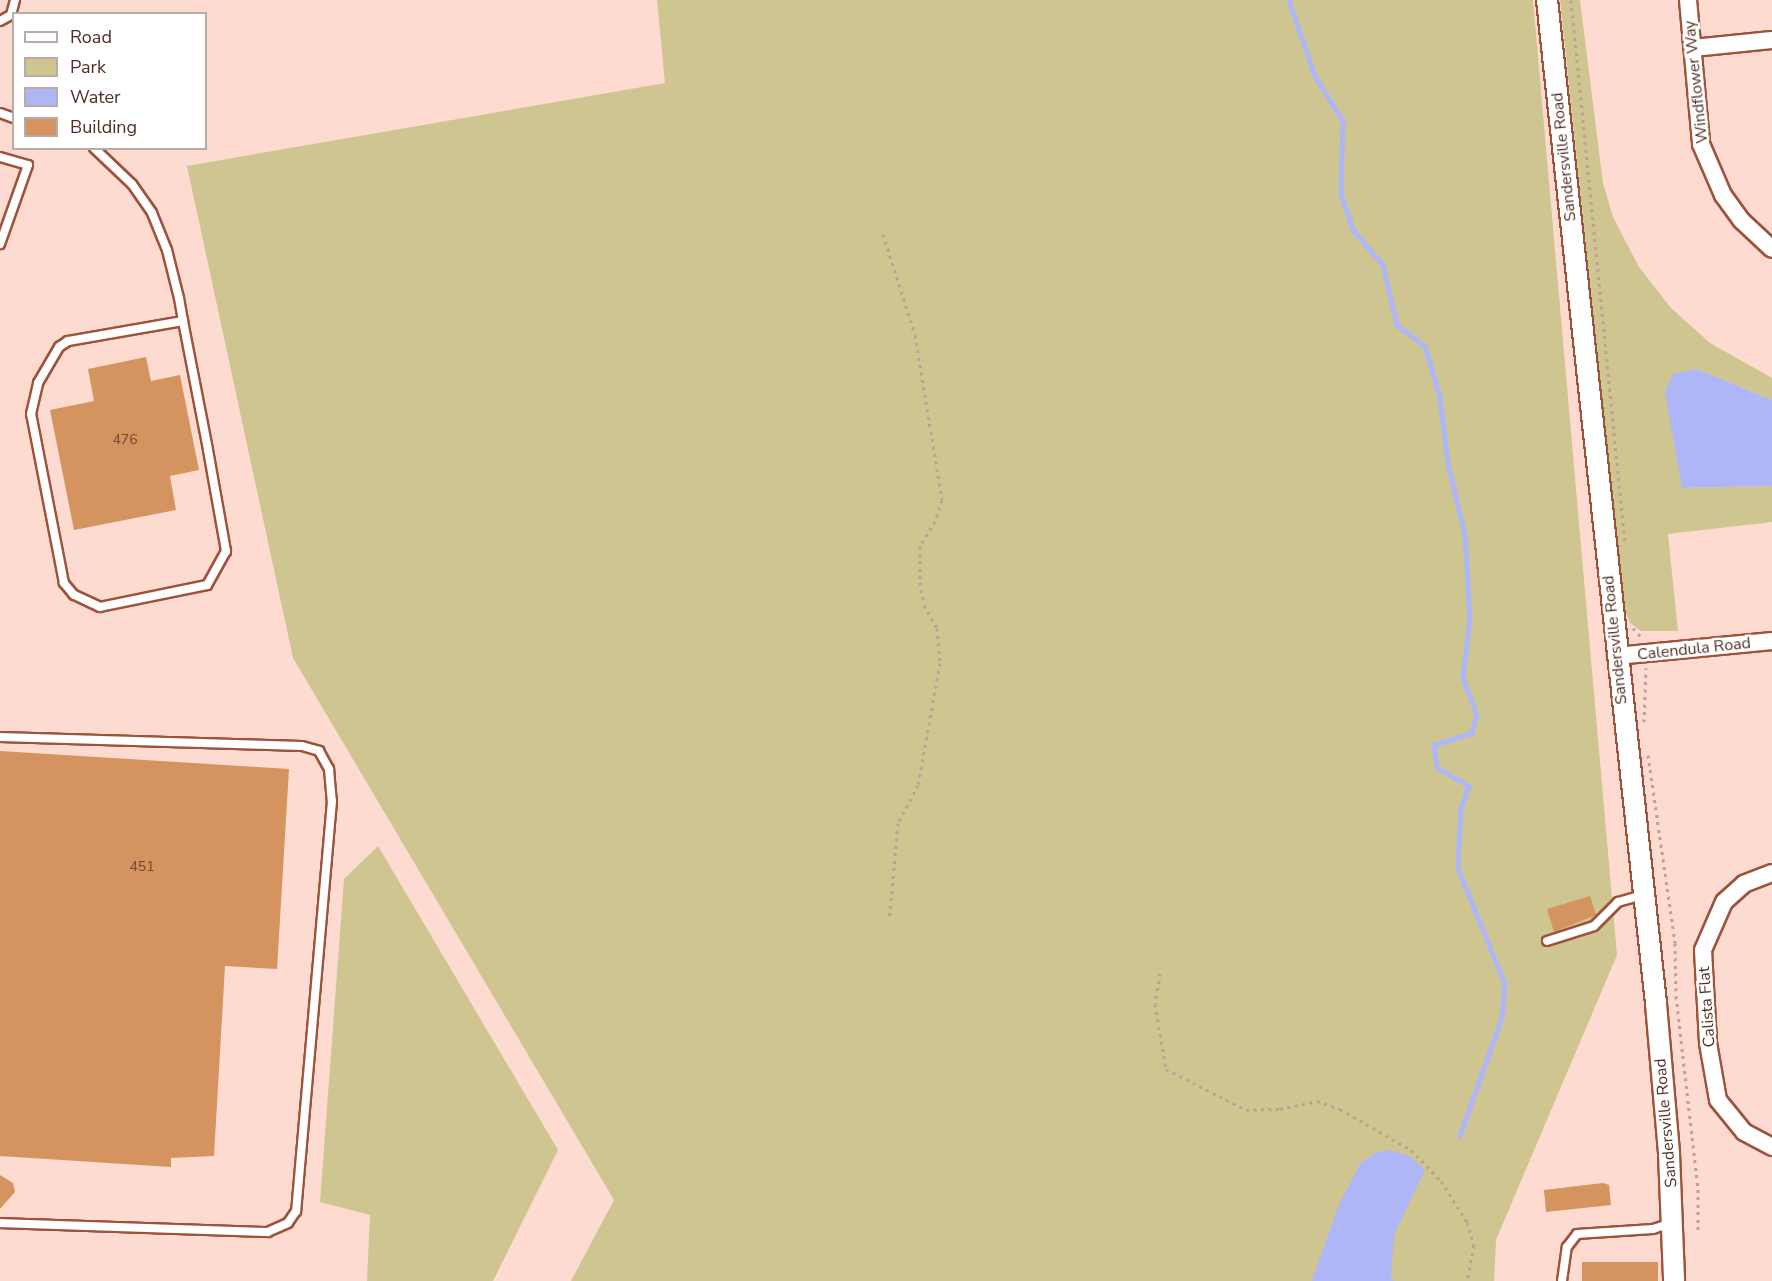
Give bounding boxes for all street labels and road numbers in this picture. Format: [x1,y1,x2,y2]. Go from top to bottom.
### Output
street label: Windflower Way [1680,20,1712,144]
street label: Sandersville Road [1548,92,1580,222]
street label: Sandersville Road [1599,575,1631,705]
street label: Calendula Road [1636,633,1752,665]
street label: Calista Flat [1695,966,1719,1048]
street label: Sandersville Road [1651,1058,1681,1188]

